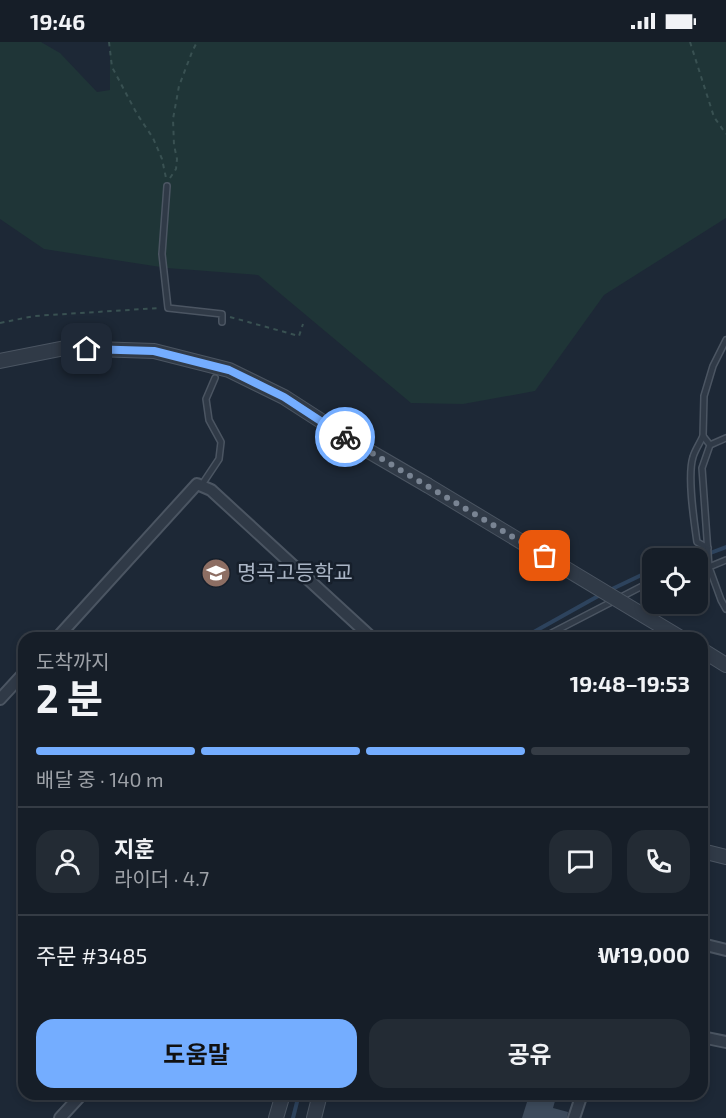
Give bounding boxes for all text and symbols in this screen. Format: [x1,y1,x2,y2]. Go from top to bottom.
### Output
text: 19:46 [30,8,85,34]
pin [61,323,112,374]
icon: home [70,332,103,365]
courier [315,407,375,467]
icon: bike [329,421,362,454]
pin [519,530,570,581]
icon: bag [528,539,561,572]
map controls [642,548,708,614]
button: locate [642,548,708,614]
school or university icon: 명곡고등학교 [200,557,232,589]
place label: 명곡고등학교 [237,559,353,584]
text: 도착까지 [36,649,110,673]
text: 19:48–19:53 [570,670,690,696]
text: 2 분 [36,674,103,721]
text: 배달 중 · 140 m [36,767,164,791]
button: person [36,830,99,893]
button: chat [549,830,612,893]
button: phone [627,830,690,893]
text: 지훈 [114,835,154,861]
text: 라이더 · 4.7 [114,866,209,890]
text: ₩19,000 [598,941,690,967]
text: 주문 #3485 [36,942,147,968]
button: 도움말 [36,1019,357,1088]
button: 공유 [369,1019,690,1088]

